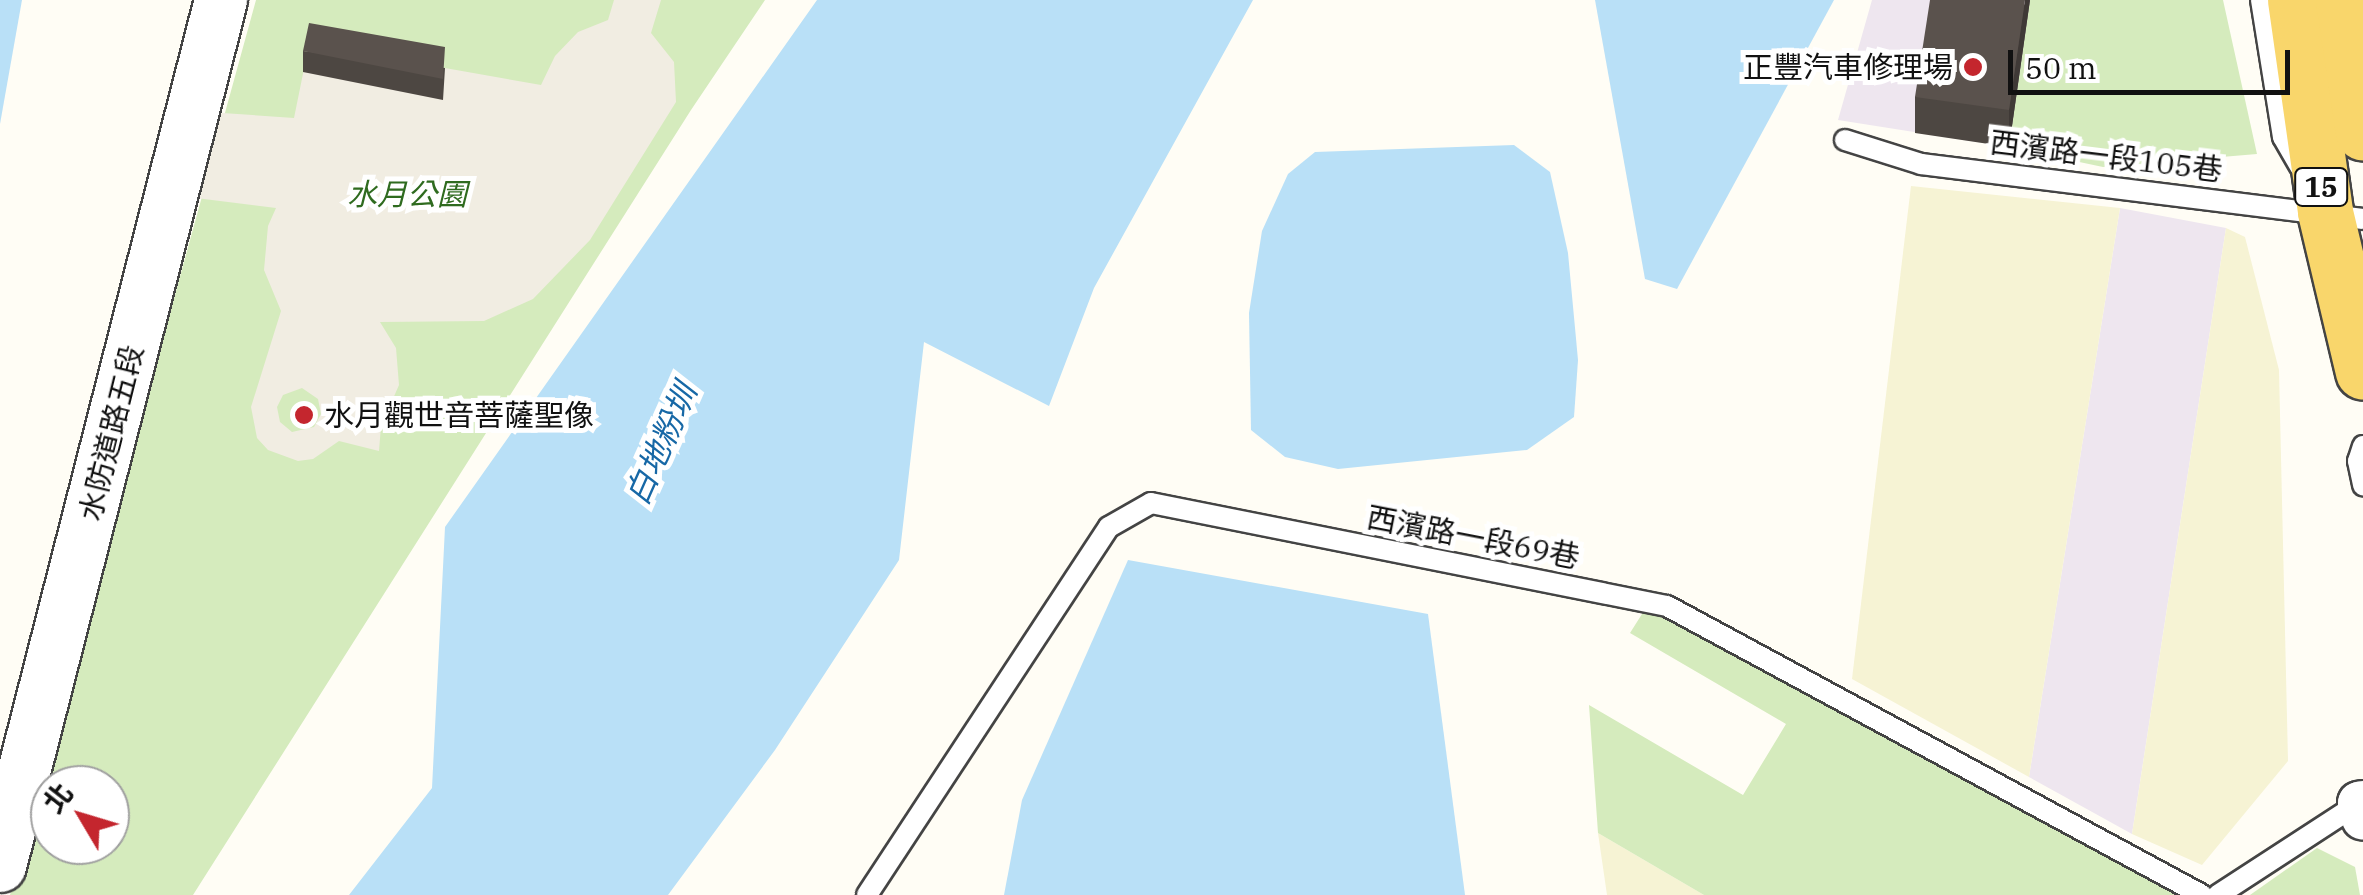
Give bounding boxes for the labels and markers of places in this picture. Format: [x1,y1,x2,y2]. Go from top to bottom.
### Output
place label: 正豐汽車修理場 [1743,49,1953,85]
marker: 正豐汽車修理場 [1962,56,1984,78]
place label: 水月觀世音菩薩聖像 [324,397,594,433]
marker: 水月觀世音菩薩聖像 [293,404,315,426]

